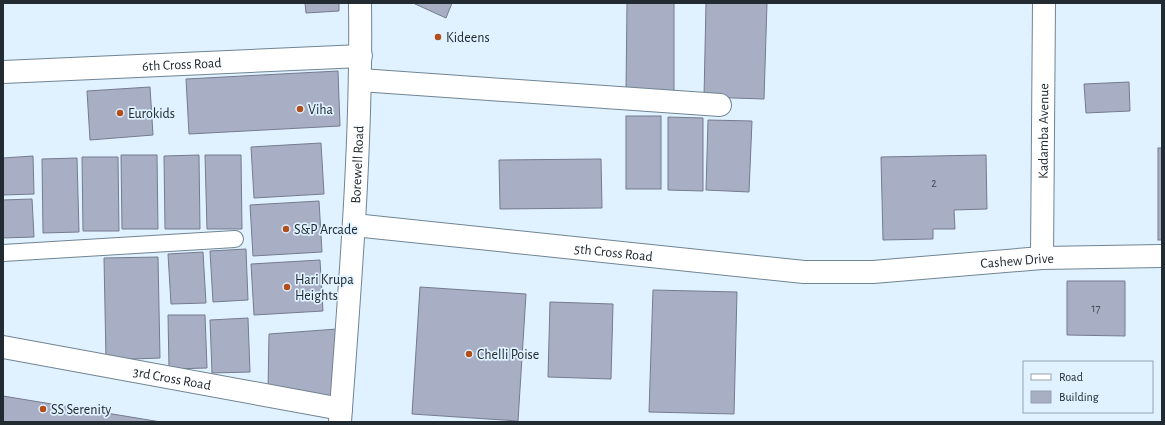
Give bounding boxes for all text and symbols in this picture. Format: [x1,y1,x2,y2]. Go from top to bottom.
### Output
place label: Kideens [446,31,490,45]
marker: Kideens [433,32,443,42]
street label: 6th Cross Road [142,56,222,74]
street label: Kadamba Avenue [1037,83,1051,179]
place label: Viha [308,103,334,117]
marker: Viha [295,104,305,114]
place label: Eurokids [128,107,175,121]
marker: Eurokids [115,108,125,118]
street label: Borewell Road [349,125,367,204]
house number: 2 [931,177,937,189]
place label: S&P Arcade [294,223,358,237]
marker: S&P Arcade [281,224,291,234]
street label: 5th Cross Road [574,242,653,264]
street label: Cashew Drive [980,252,1054,271]
place label: Hari Krupa Heights [295,273,354,303]
marker: Hari Krupa Heights [282,282,292,292]
house number: 17 [1091,302,1101,314]
place label: Chelli Poise [477,348,539,362]
marker: Chelli Poise [464,349,474,359]
legend [1023,361,1153,413]
street label: 3rd Cross Road [132,365,212,393]
text: Road [1059,371,1083,383]
text: Building [1059,391,1099,403]
place label: SS Serenity [51,403,111,417]
marker: SS Serenity [38,404,48,414]

